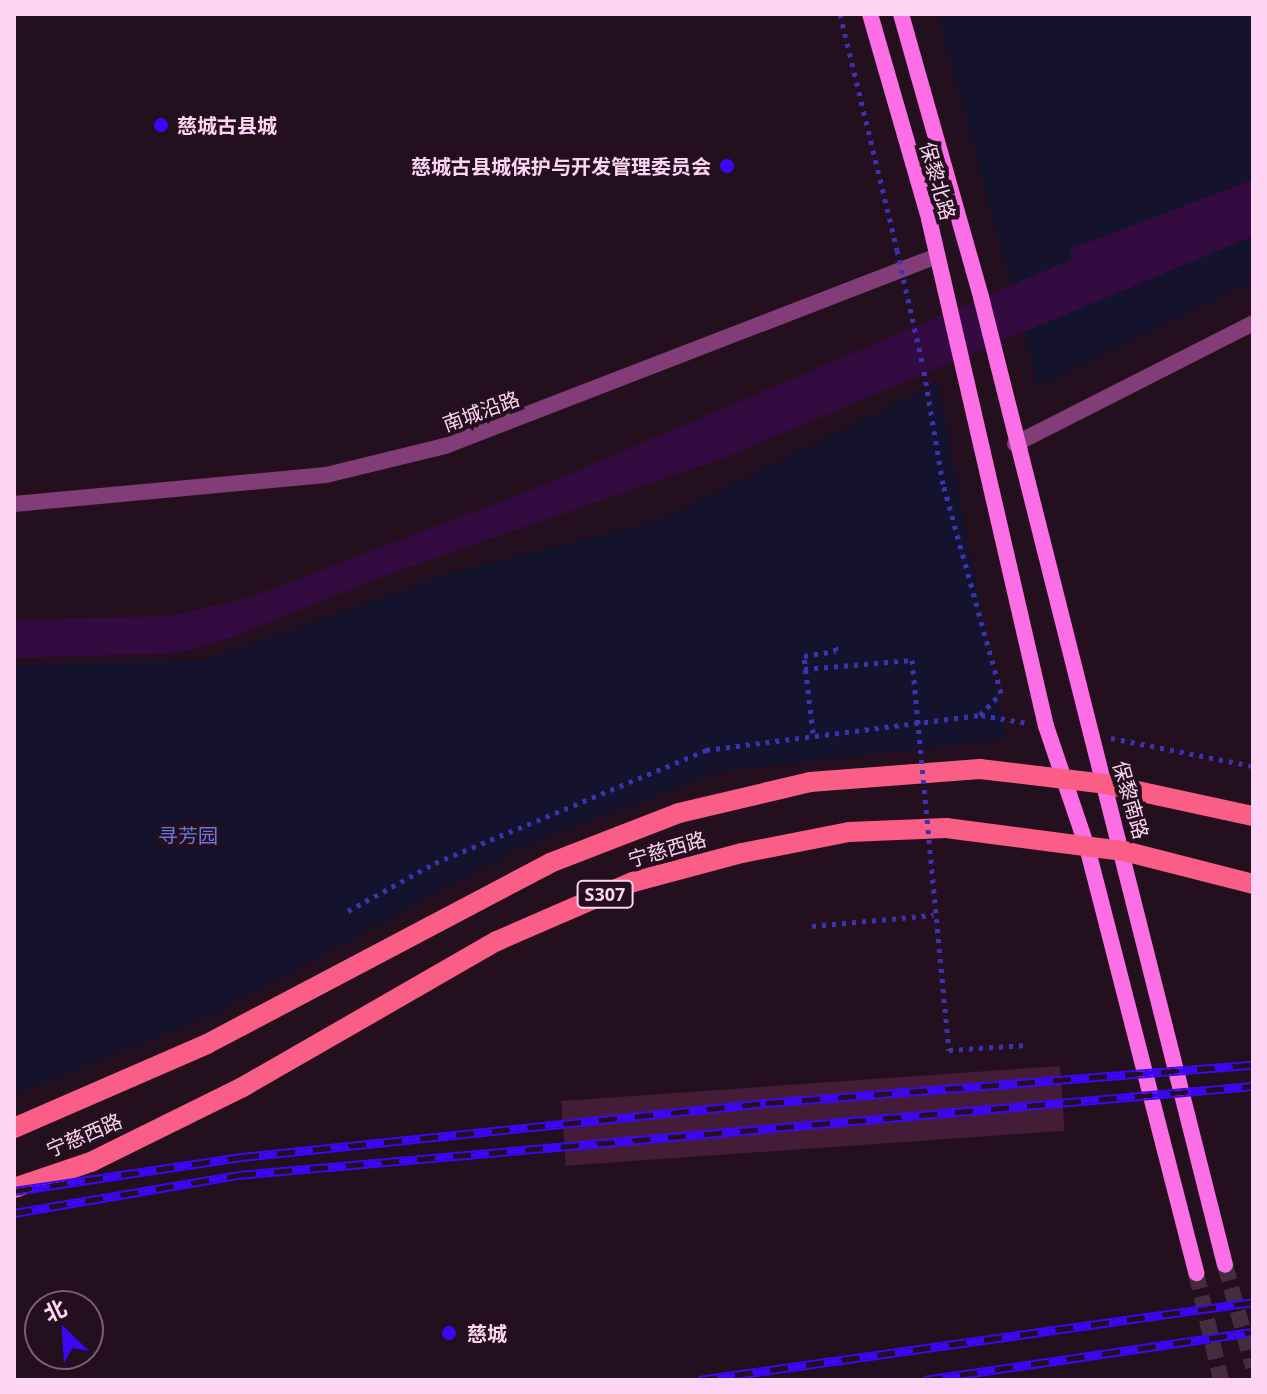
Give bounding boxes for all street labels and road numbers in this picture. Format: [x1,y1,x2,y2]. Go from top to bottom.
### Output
street label: 保黎北路 [915,139,961,223]
street label: 南城沿路 [439,386,523,436]
street label: 保黎南路 [1108,758,1154,842]
street label: 宁慈西路 [625,826,709,872]
road number: S307 [575,880,635,908]
street label: 宁慈西路 [42,1108,126,1162]

